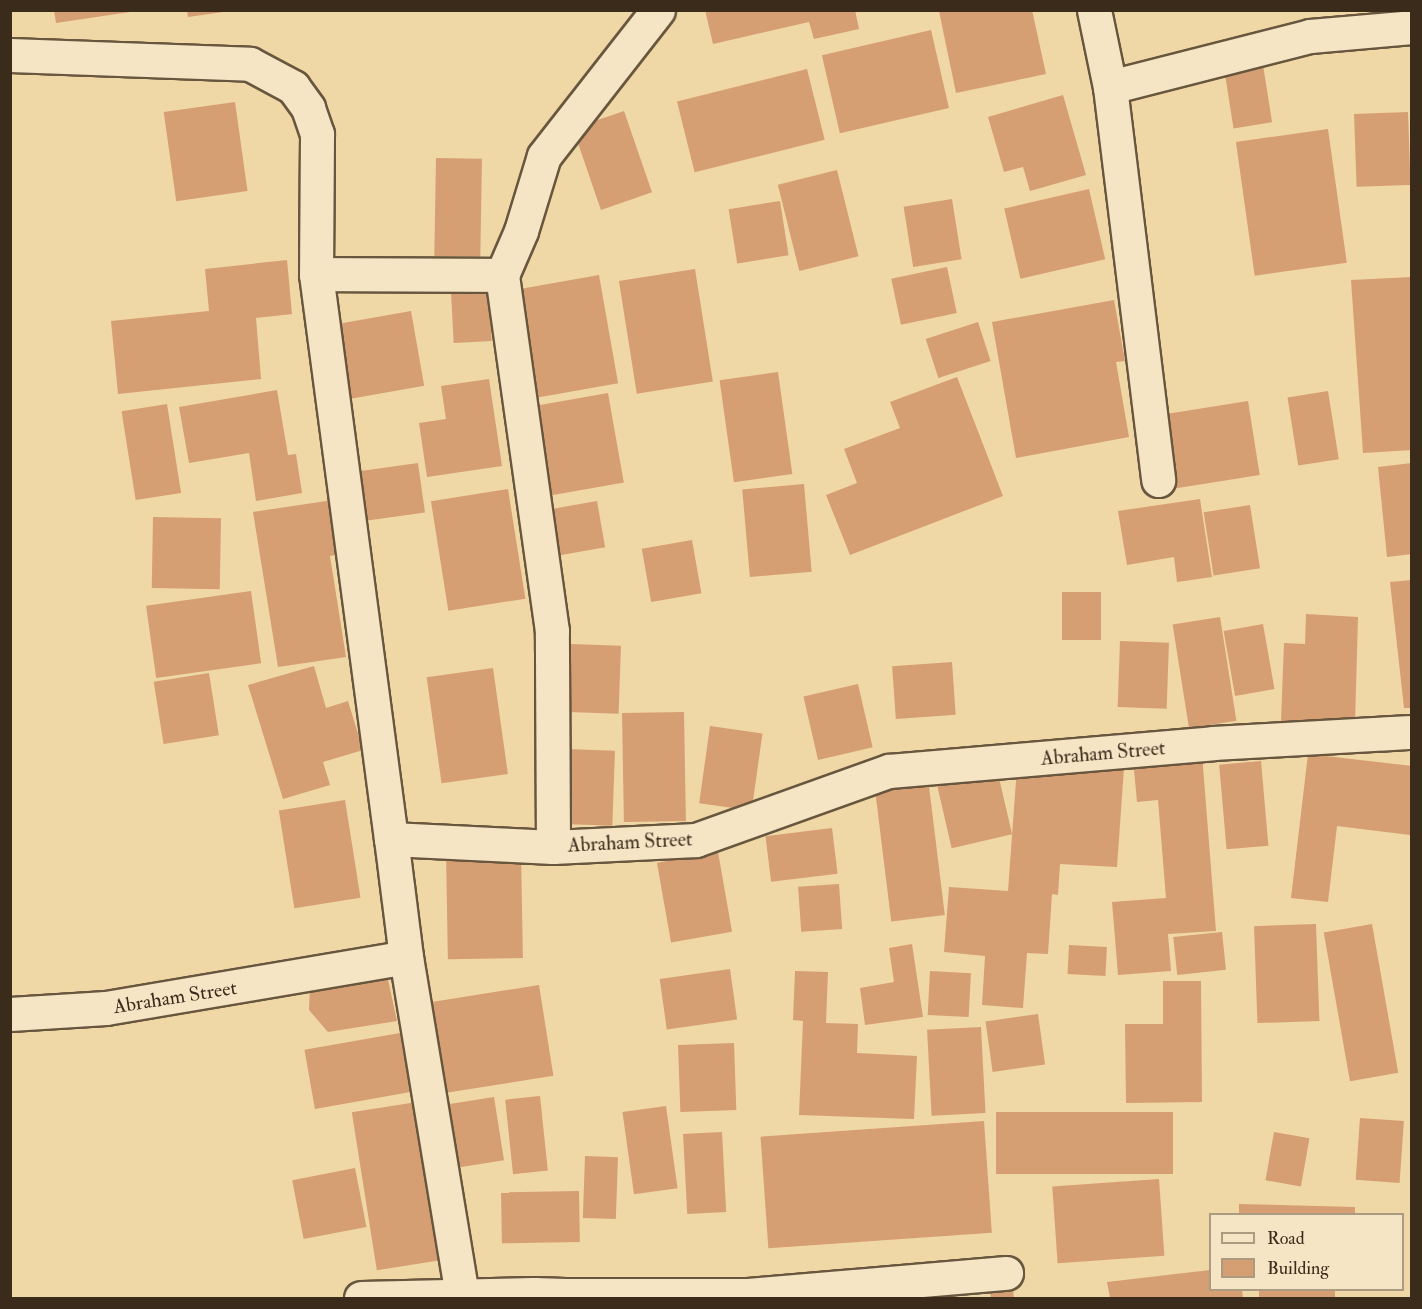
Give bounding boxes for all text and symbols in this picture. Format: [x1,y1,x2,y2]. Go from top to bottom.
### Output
street label: Abraham Street [1040,736,1166,770]
street label: Abraham Street [567,827,693,857]
street label: Abraham Street [112,975,238,1019]
legend [1209,1213,1404,1291]
text: Road [1267,1227,1305,1250]
text: Building [1267,1257,1329,1280]

